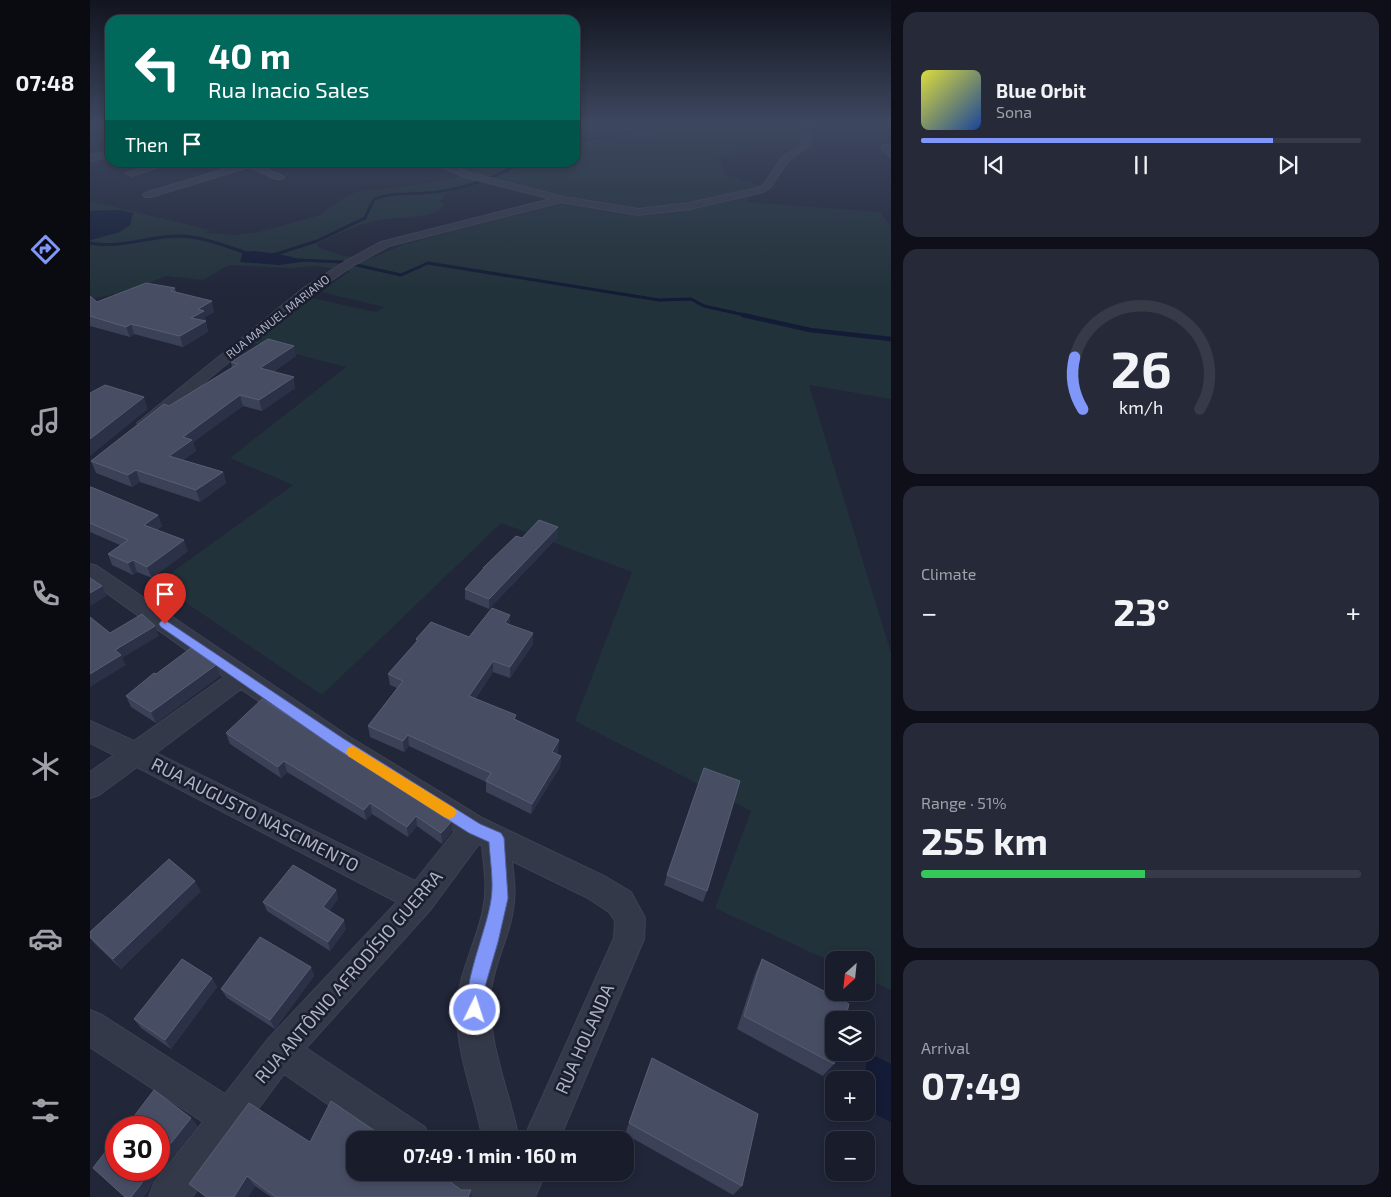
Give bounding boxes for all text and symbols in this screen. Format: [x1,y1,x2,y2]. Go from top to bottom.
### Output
text: 40 m [208,34,291,76]
icon: left [125,35,190,100]
text: 07:48 [16,69,74,95]
text: Rua Inacio Sales [208,76,369,102]
text: Blue Orbit [996,79,1086,102]
text: Sona [996,102,1032,121]
icon: arrive [178,130,206,158]
text: Then [125,133,168,156]
icon: previous [980,151,1008,179]
icon: pause [1127,151,1155,179]
icon: next [1274,151,1302,179]
icon: directions [28,232,63,267]
street label: RUA MANUEL MARIANO [223,271,332,361]
text: 26 [1111,336,1171,398]
text: km/h [1119,396,1163,418]
icon: music [28,404,63,439]
text: Climate [921,564,976,583]
pin [144,573,186,624]
icon: phone [28,576,63,611]
icon: arrive [151,580,179,608]
text: 23° [1113,588,1170,634]
text: − [921,595,937,629]
text: + [1346,595,1361,629]
icon: climate [28,749,63,784]
street label: RUA AUGUSTO NASCIMENTO [148,752,363,876]
text: Range · 51% [921,793,1007,812]
text: 255 km [921,817,1048,863]
street label: RUA ANTÔNIO AFRODÍSIO GUERRA [250,865,447,1087]
icon: car [28,921,63,956]
north arrow [825,951,875,1001]
map controls [825,951,875,1181]
street label: RUA HOLANDA [550,979,618,1097]
position arrow [448,983,500,1035]
button: layers [825,1011,875,1061]
text: Arrival [921,1038,970,1057]
text: 07:49 [921,1062,1021,1108]
button: + [825,1071,875,1121]
icon: filters [28,1093,63,1128]
speed limit sign: 30 [105,1116,170,1181]
button: − [825,1131,875,1181]
text: 07:49 · 1 min · 160 m [403,1144,577,1167]

